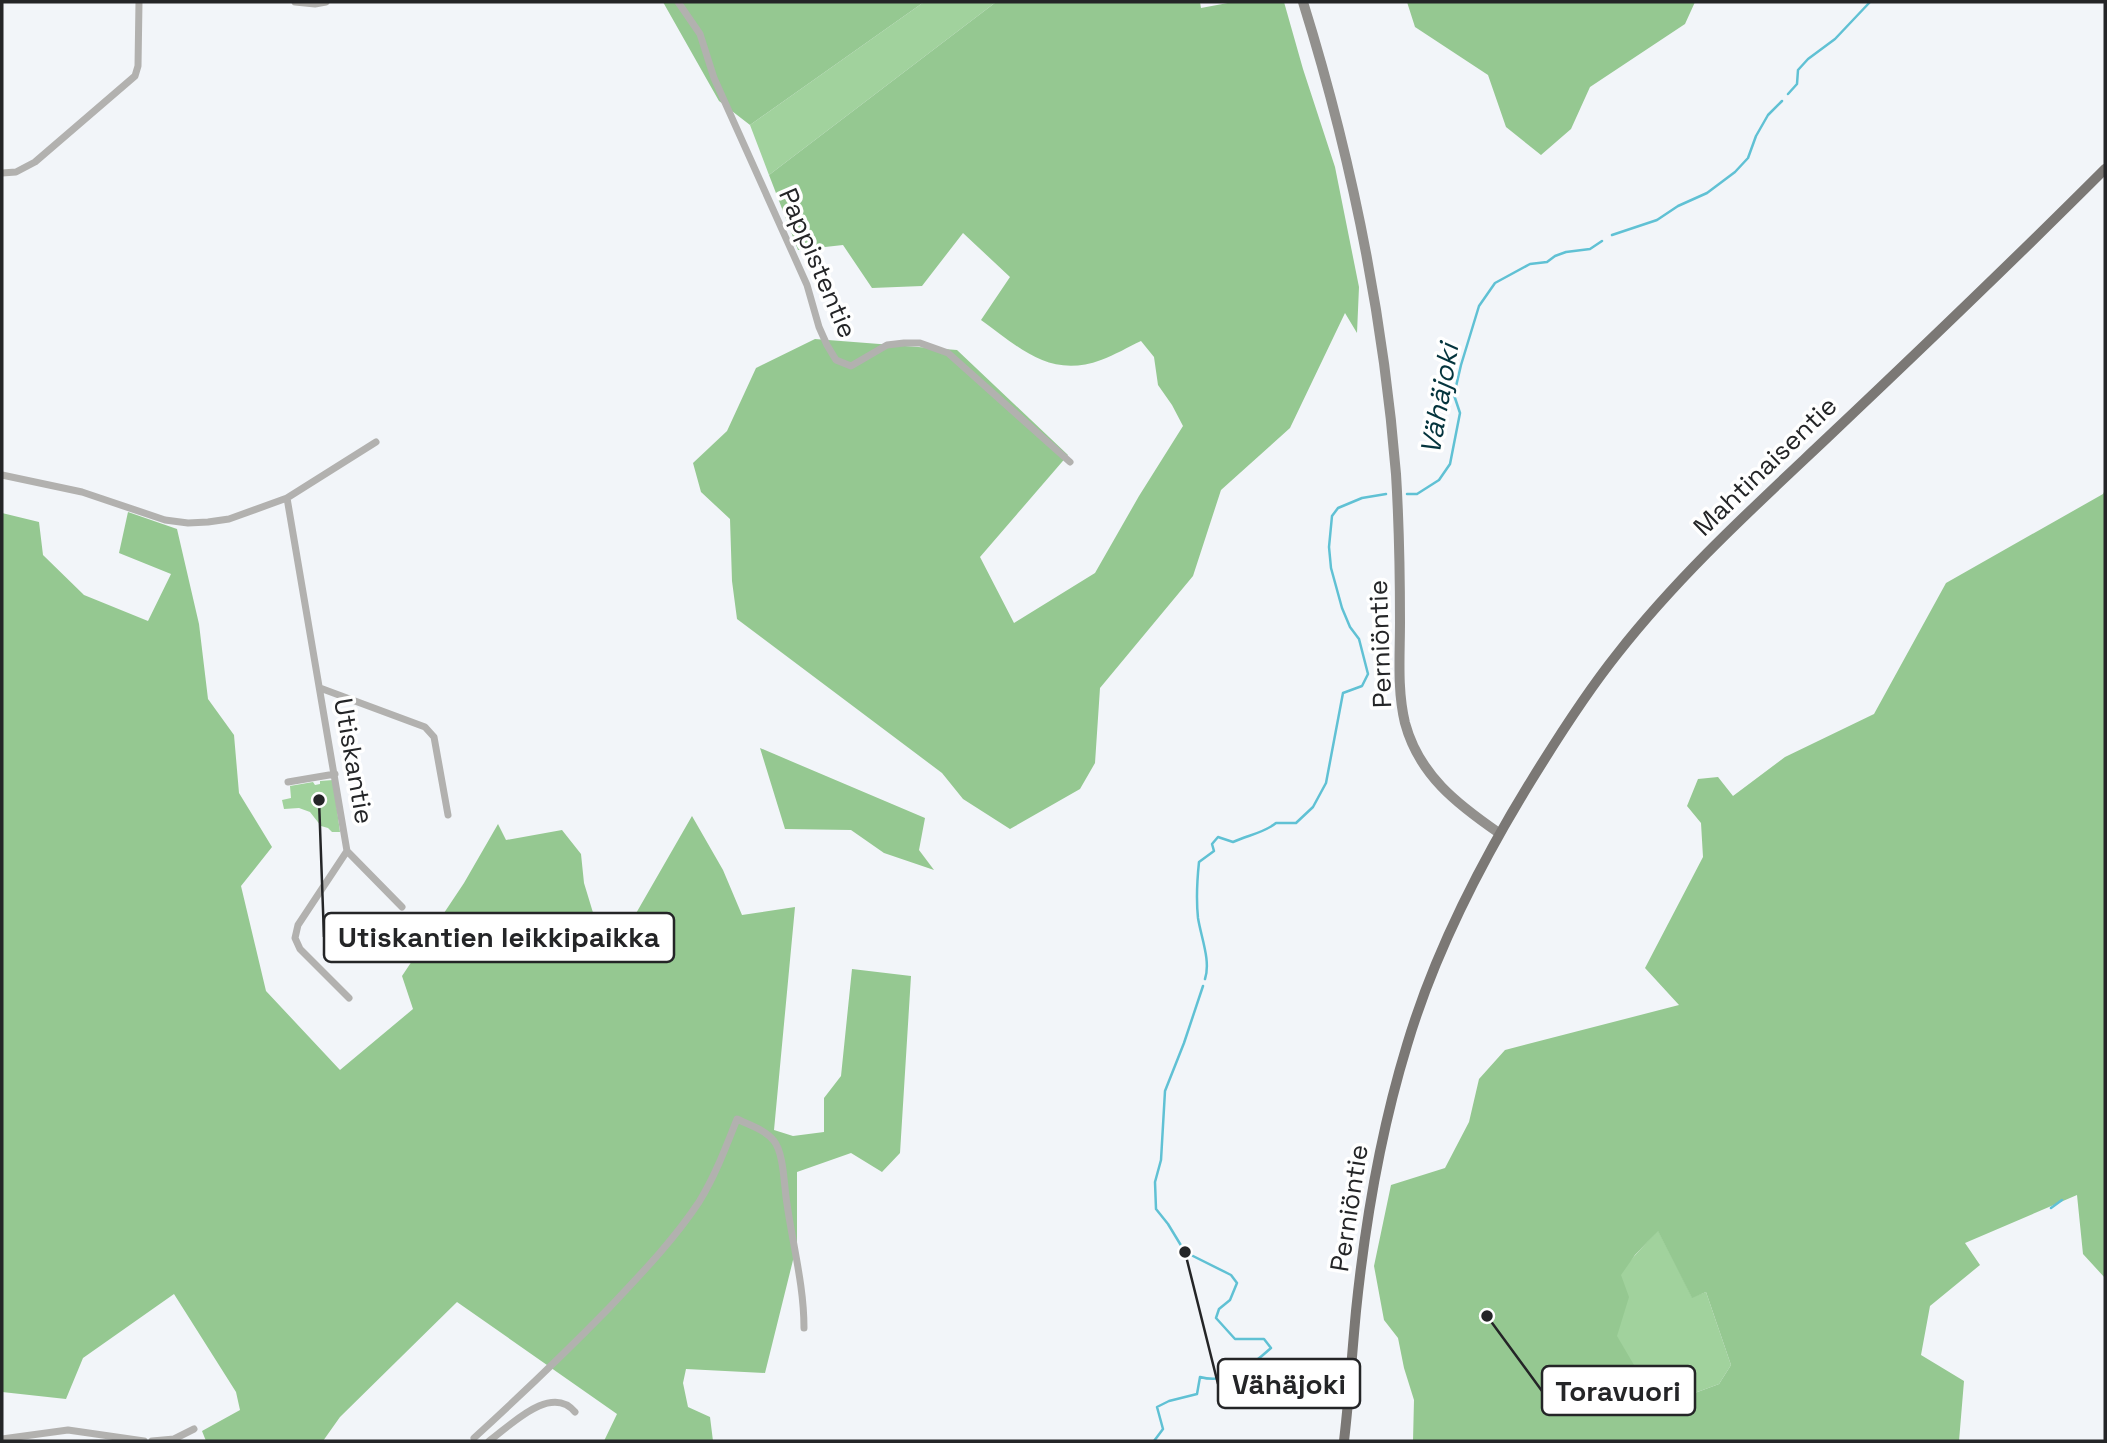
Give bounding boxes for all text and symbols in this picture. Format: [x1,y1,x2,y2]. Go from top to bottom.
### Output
street label: Pappistentie [771,183,865,343]
water label: Vähäjoki [1412,338,1467,457]
street label: Mahtinaisentie [1686,389,1844,543]
street label: Perniöntie [1361,579,1399,709]
street label: Utiskantie [326,695,382,827]
callout: Utiskantien leikkipaikka [324,913,674,962]
text: Utiskantien leikkipaikka [338,919,660,955]
street label: Perniöntie [1322,1142,1376,1274]
callout: Vähäjoki [1218,1359,1360,1408]
text: Vähäjoki [1232,1366,1346,1402]
callout: Toravuori [1542,1366,1695,1415]
text: Toravuori [1555,1373,1681,1409]

